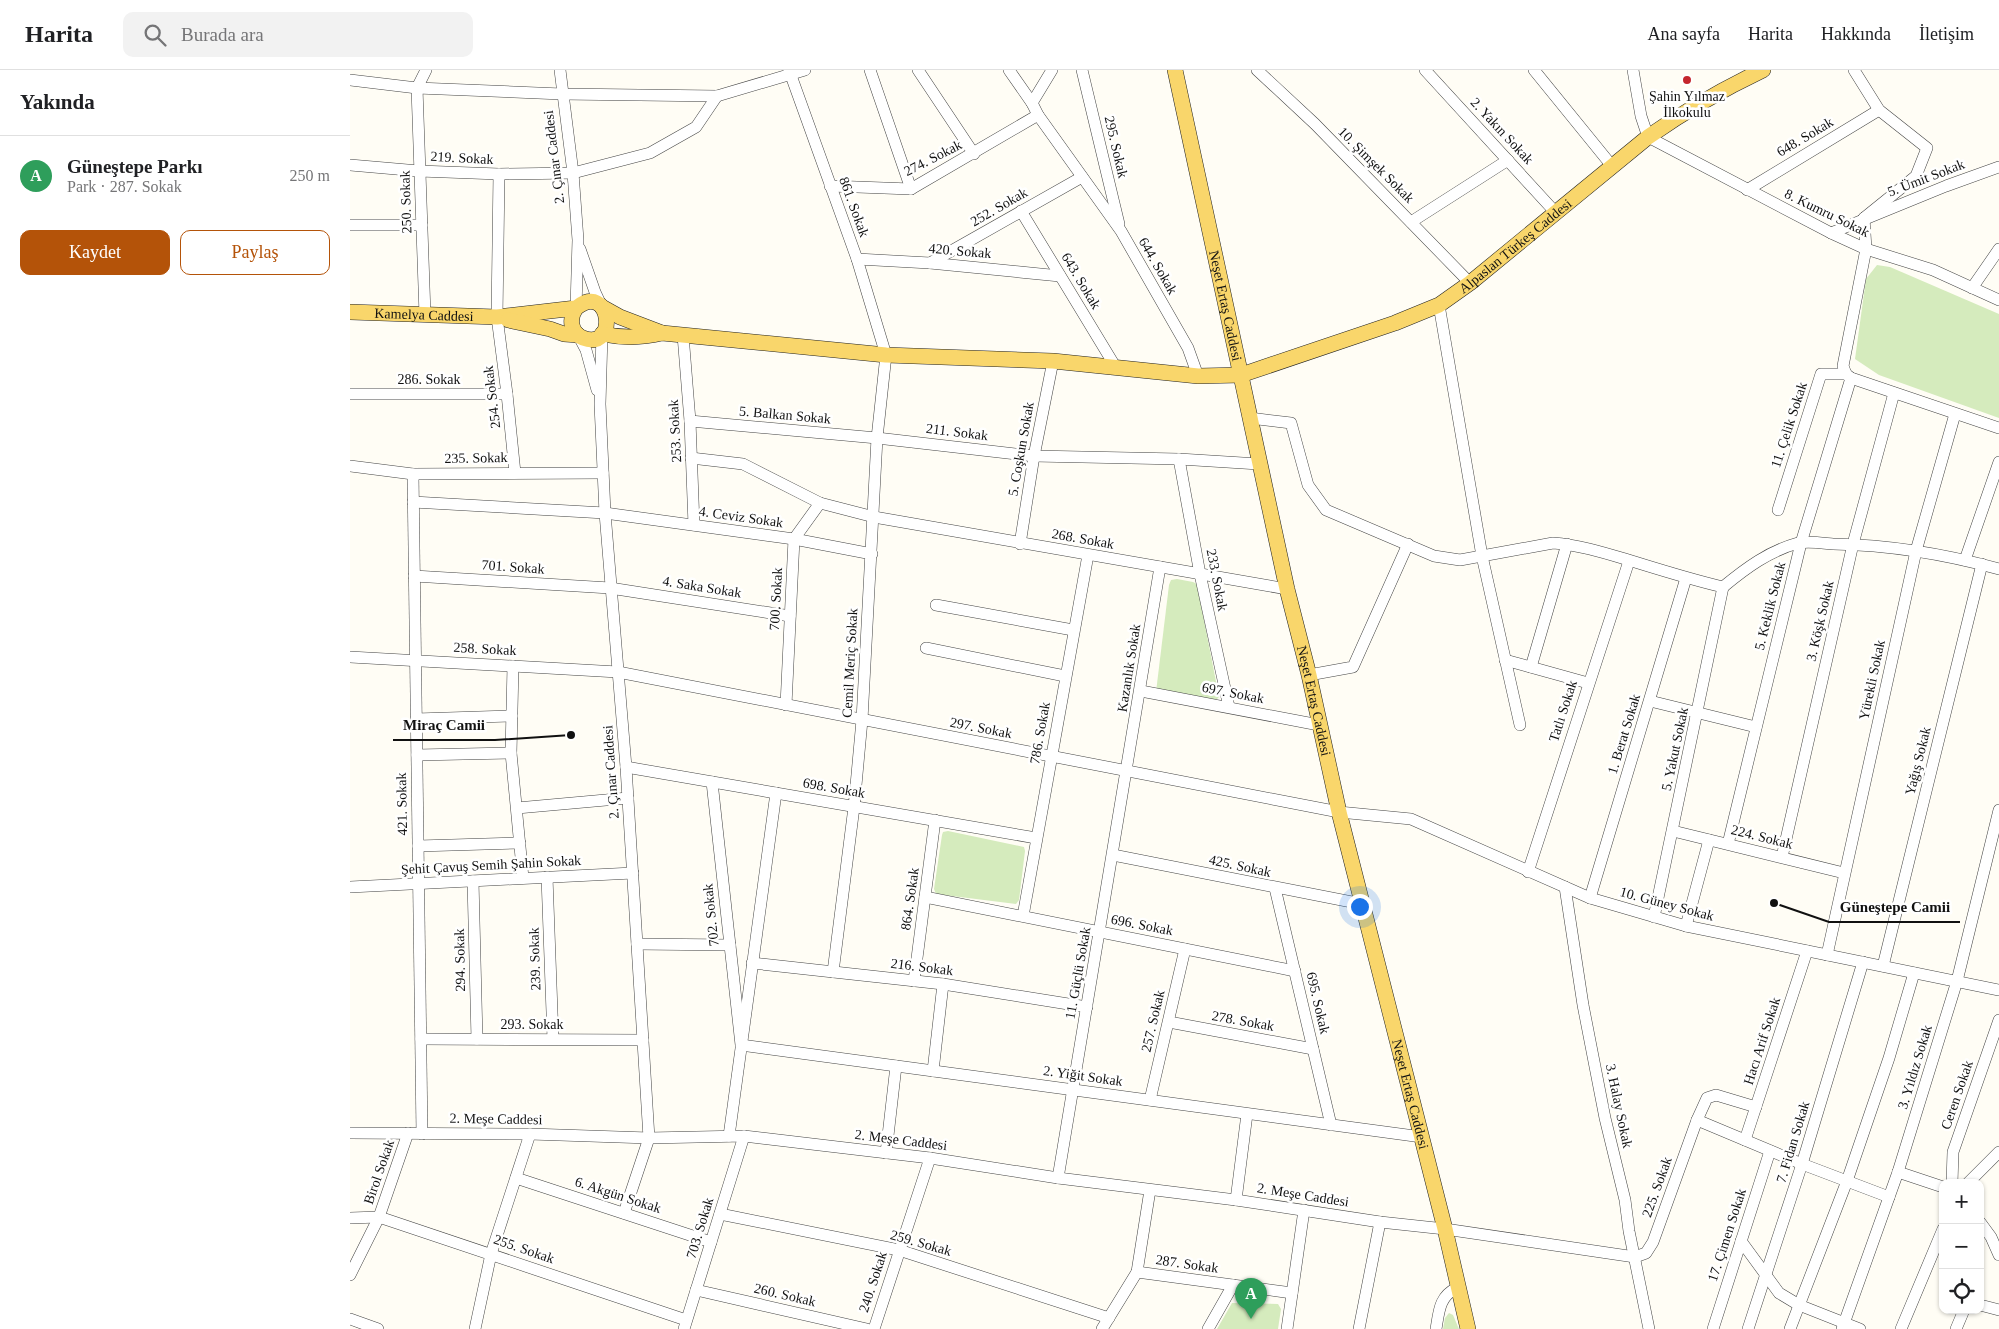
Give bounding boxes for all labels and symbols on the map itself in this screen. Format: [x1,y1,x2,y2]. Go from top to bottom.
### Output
marker: Şahin Yılmaz İlkokulu [1681,74,1693,86]
place label: Şahin Yılmaz İlkokulu [1649,89,1725,120]
street label: 2. Yakın Sokak [1468,95,1536,167]
street label: 2. Çınar Caddesi [541,109,567,204]
street label: 648. Sokak [1774,114,1836,160]
street label: 295. Sokak [1102,115,1130,179]
street label: 10. Şimşek Sokak [1335,124,1417,206]
street label: 274. Sokak [902,137,964,179]
street label: 219. Sokak [430,149,494,167]
street label: 5. Ümit Sokak [1885,156,1967,200]
street label: 250. Sokak [397,170,415,234]
street label: 861. Sokak [836,175,872,239]
street label: 252. Sokak [968,185,1030,229]
street label: 8. Kumru Sokak [1782,186,1872,240]
street label: Alpaslan Türkeş Caddesi [1456,195,1574,296]
street label: 644. Sokak [1136,235,1180,297]
street label: 420. Sokak [928,241,992,261]
street label: Neşet Ertaş Caddesi [1207,249,1245,362]
street label: 643. Sokak [1058,250,1104,312]
street label: Kamelya Caddesi [374,305,474,324]
street label: 254. Sokak [481,365,503,429]
street label: 286. Sokak [398,372,461,387]
street label: 11. Çelik Sokak [1768,380,1810,470]
street label: 253. Sokak [666,399,684,463]
street label: 5. Coşkun Sokak [1005,401,1037,497]
street label: 5. Balkan Sokak [738,404,832,426]
street label: 211. Sokak [925,421,989,443]
street label: 235. Sokak [444,450,508,466]
street label: 4. Ceviz Sokak [698,504,784,530]
street label: 268. Sokak [1051,526,1115,552]
street label: 233. Sokak [1204,548,1230,612]
street label: 701. Sokak [481,557,545,577]
street label: 5. Keklik Sokak [1752,560,1788,652]
street label: 700. Sokak [767,567,785,631]
street label: 4. Saka Sokak [661,573,743,601]
street label: 3. Köşk Sokak [1803,579,1837,663]
street label: Cemil Meriç Sokak [840,608,860,718]
street label: Kazanlık Sokak [1115,623,1143,713]
street label: Yürekli Sokak [1856,639,1888,721]
street label: 258. Sokak [453,640,517,658]
street label: Neşet Ertaş Caddesi [1294,644,1334,757]
street label: Tatlı Sokak [1546,678,1580,744]
street label: 697. Sokak [1201,680,1265,706]
street label: 1. Berat Sokak [1605,692,1643,776]
street label: 786. Sokak [1027,701,1053,765]
street label: 5. Yakut Sokak [1659,706,1691,792]
callout: Miraç Camii [393,710,495,740]
street label: 297. Sokak [949,715,1013,741]
text: Miraç Camii [403,717,485,733]
street label: 2. Çınar Caddesi [600,725,622,819]
street label: Yağış Sokak [1902,725,1934,797]
street label: 421. Sokak [394,772,410,836]
street label: 698. Sokak [802,775,866,801]
street label: 224. Sokak [1730,822,1794,852]
street label: 425. Sokak [1208,852,1272,880]
street label: Şehit Çavuş Semih Şahin Sokak [401,853,581,877]
street label: 864. Sokak [898,867,922,931]
street label: 702. Sokak [700,883,722,947]
street label: 10. Güney Sokak [1618,884,1716,924]
callout: Güneştepe Camii [1829,892,1960,922]
your location [1347,894,1373,920]
text: Güneştepe Camii [1840,899,1950,915]
street label: 696. Sokak [1110,912,1174,938]
street label: 11. Güçlü Sokak [1063,926,1093,1020]
street label: 239. Sokak [526,927,544,991]
street label: 294. Sokak [452,928,468,992]
street label: 216. Sokak [890,956,954,978]
street label: 695. Sokak [1304,971,1332,1035]
street label: 257. Sokak [1139,989,1167,1053]
street label: Hacı Arif Sokak [1741,995,1783,1087]
street label: 278. Sokak [1211,1008,1275,1034]
street label: 293. Sokak [501,1017,564,1032]
street label: 3. Yıldız Sokak [1895,1023,1935,1111]
street label: Neşet Ertaş Caddesi [1390,1038,1432,1151]
street label: Ceren Sokak [1938,1059,1976,1131]
street label: 3. Halay Sokak [1603,1062,1635,1150]
street label: 2. Yiğit Sokak [1042,1063,1124,1089]
street label: 7. Fidan Sokak [1773,1099,1813,1185]
street label: 2. Meşe Caddesi [449,1111,543,1127]
street label: 2. Meşe Caddesi [854,1127,948,1153]
street label: Birol Sokak [361,1138,397,1206]
street label: 225. Sokak [1639,1155,1675,1219]
street label: 6. Akgün Sokak [573,1174,663,1216]
street label: 2. Meşe Caddesi [1256,1180,1350,1210]
street label: 17. Çimen Sokak [1705,1187,1749,1283]
street label: 703. Sokak [684,1196,716,1260]
street label: 259. Sokak [889,1227,953,1259]
street label: 255. Sokak [492,1232,556,1266]
street label: 240. Sokak [856,1250,890,1314]
street label: 287. Sokak [1155,1252,1219,1276]
pin: A [1235,1278,1267,1319]
street label: 260. Sokak [753,1281,817,1309]

